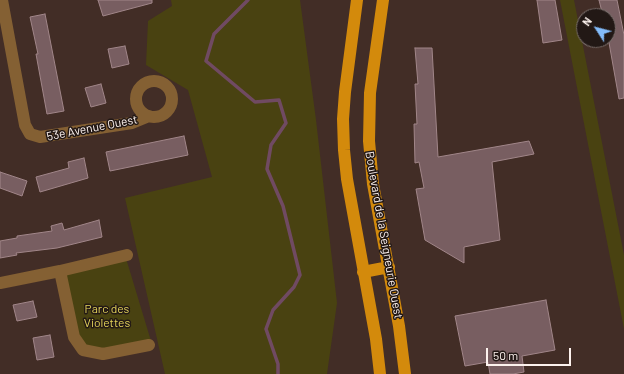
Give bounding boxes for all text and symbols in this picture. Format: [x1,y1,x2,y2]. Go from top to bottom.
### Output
north arrow [576,8,616,48]
text: N [579,14,594,28]
street label: 53e Avenue Ouest [45,112,139,144]
street label: Boulevard de la Seigneurie Ouest [362,150,406,320]
park label: Parc des Violettes [84,302,130,330]
scale bar [488,340,573,366]
text: 50 m [493,348,518,362]

